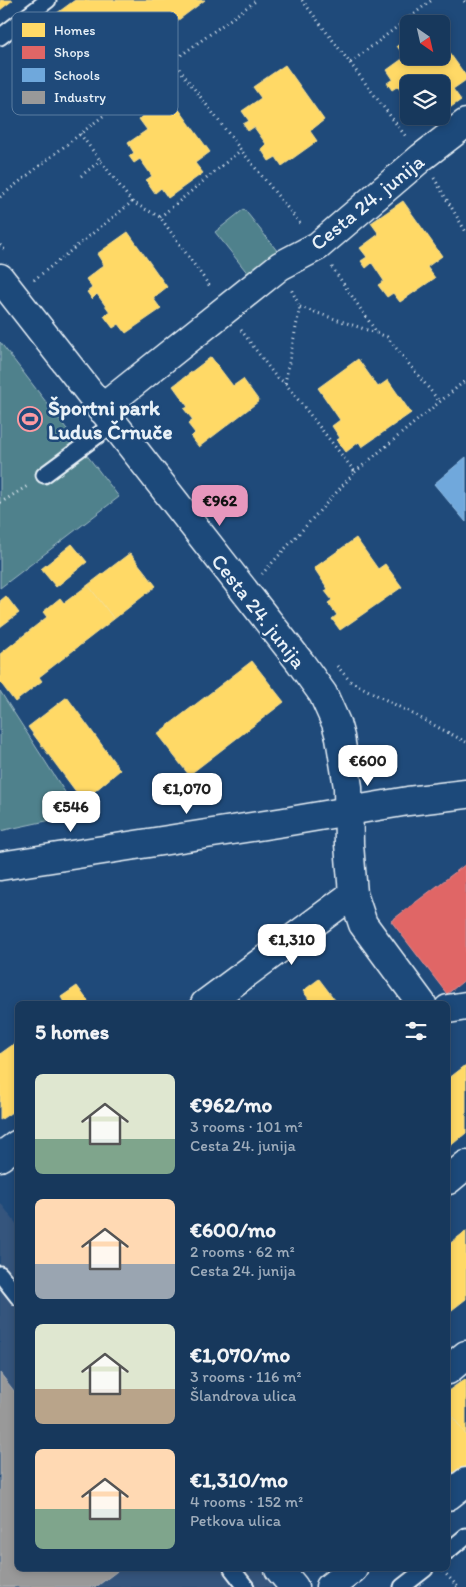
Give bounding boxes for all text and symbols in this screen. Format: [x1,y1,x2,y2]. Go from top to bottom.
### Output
legend [12,12,178,115]
north arrow [400,15,450,65]
map controls [400,15,450,125]
text: Homes [54,22,96,39]
text: Shops [54,44,90,61]
text: Schools [54,67,100,84]
button: layers [400,75,450,125]
text: Industry [54,89,106,106]
street label: Cesta 24. junija [305,149,429,255]
place label: Športni park Ludus Črnuče [48,395,172,444]
sports icon: Športni park Ludus Črnuče [17,406,43,432]
pin: €962 [190,484,250,527]
text: €962 [203,491,237,510]
street label: Cesta 24. junija [206,549,312,673]
pin: €600 [338,744,398,787]
text: €600 [349,751,387,770]
pin: €1,070 [146,772,228,815]
text: €1,070 [163,779,211,798]
pin: €546 [41,790,101,833]
text: €546 [53,797,89,816]
pin: €1,310 [251,924,333,966]
text: €1,310 [269,930,315,949]
icon: filters [402,1017,430,1045]
text: 5 homes [35,1019,109,1044]
text: €962/mo [190,1092,272,1117]
icon: home [75,1094,135,1154]
text: 3 rooms · 101 m² [190,1117,303,1136]
text: Cesta 24. junija [190,1136,296,1155]
text: €600/mo [190,1217,276,1242]
icon: home [75,1219,135,1279]
text: 2 rooms · 62 m² [190,1242,295,1261]
text: Cesta 24. junija [190,1261,296,1280]
text: €1,070/mo [190,1342,290,1367]
icon: home [75,1344,135,1404]
text: 3 rooms · 116 m² [190,1367,301,1386]
text: Šlandrova ulica [190,1386,296,1405]
text: €1,310/mo [190,1467,288,1492]
icon: home [75,1469,135,1529]
text: 4 rooms · 152 m² [190,1492,303,1511]
text: Petkova ulica [190,1511,281,1530]

